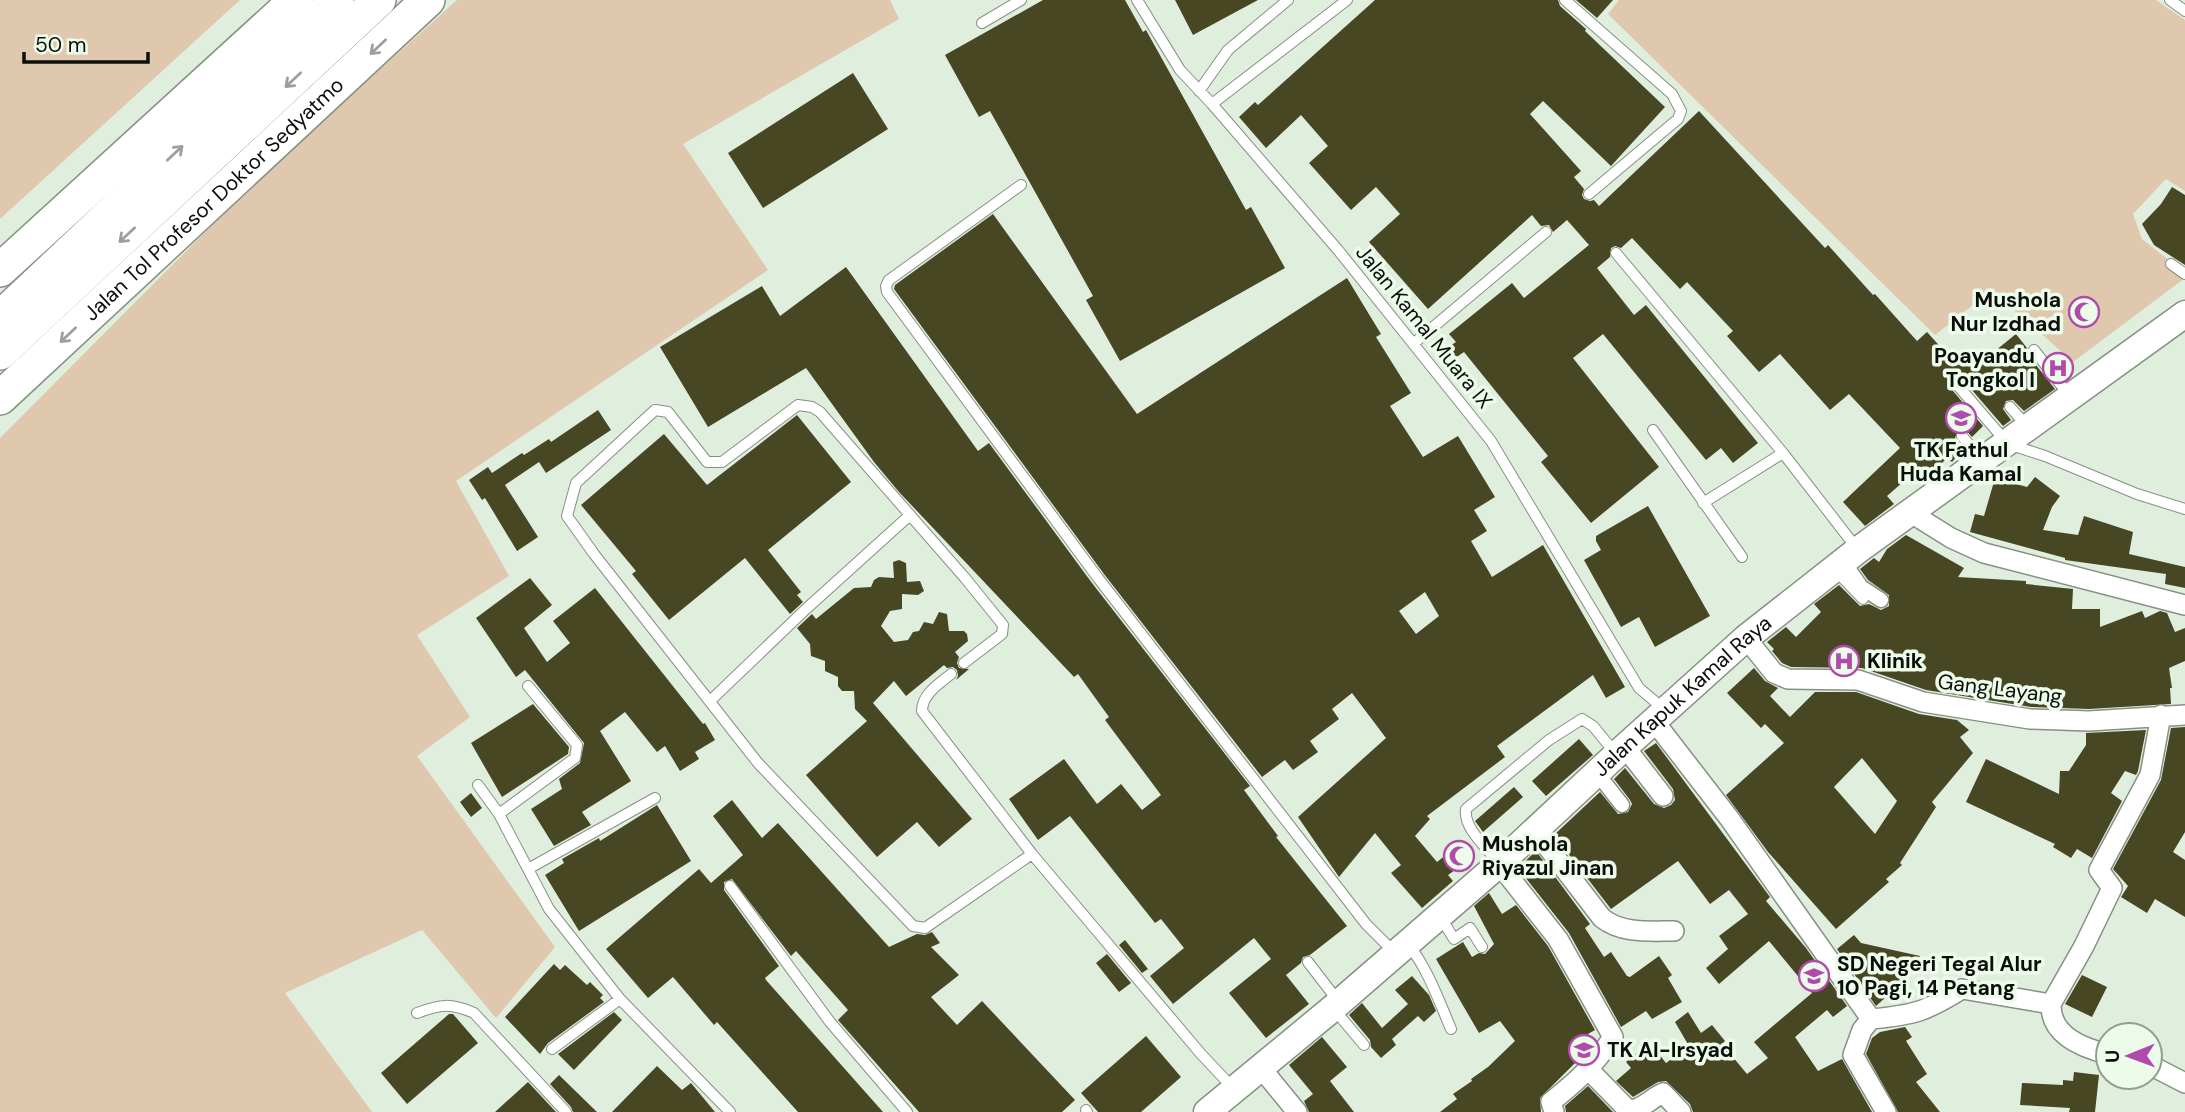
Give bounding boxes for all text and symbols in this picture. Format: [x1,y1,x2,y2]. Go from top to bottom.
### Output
scale bar [24,21,149,65]
text: 50 m [35,31,86,59]
one-way arrow [370,38,387,55]
street label: Jalan Tol Profesor Doktor Sedyatmo [78,71,350,327]
one-way arrow [284,72,302,88]
one-way arrow [166,145,183,162]
one-way arrow [118,227,136,243]
street label: Jalan Kamal Muara IX [1349,239,1499,415]
place label: Mushola Nur Izdhad [1950,286,2061,338]
mosque icon: Mushola Nur Izdhad [2067,295,2101,329]
one-way arrow [60,327,77,344]
place label: Poayandu Tongkol I [1934,342,2035,394]
hospital icon: Poayandu Tongkol I [2041,351,2075,385]
school or university icon: TK Fathul Huda Kamal [1944,401,1978,435]
place label: TK Fathul Huda Kamal [1900,436,2022,488]
street label: Jalan Kapuk Kamal Raya [1587,609,1777,783]
hospital icon: Klinik [1827,644,1861,678]
place label: Klinik [1867,647,1923,675]
street label: Gang Layang [1936,667,2064,711]
place label: Mushola Riyazul Jinan [1482,830,1614,882]
mosque icon: Mushola Riyazul Jinan [1442,839,1476,873]
place label: SD Negeri Tegal Alur 10 Pagi, 14 Petang [1837,950,2042,1002]
school or university icon: SD Negeri Tegal Alur 10 Pagi, 14 Petang [1797,959,1831,993]
north arrow [2094,1021,2164,1091]
school or university icon: TK Al-Irsyad [1567,1033,1601,1067]
place label: TK Al-Irsyad [1607,1036,1734,1064]
text: U [2100,1050,2125,1063]

